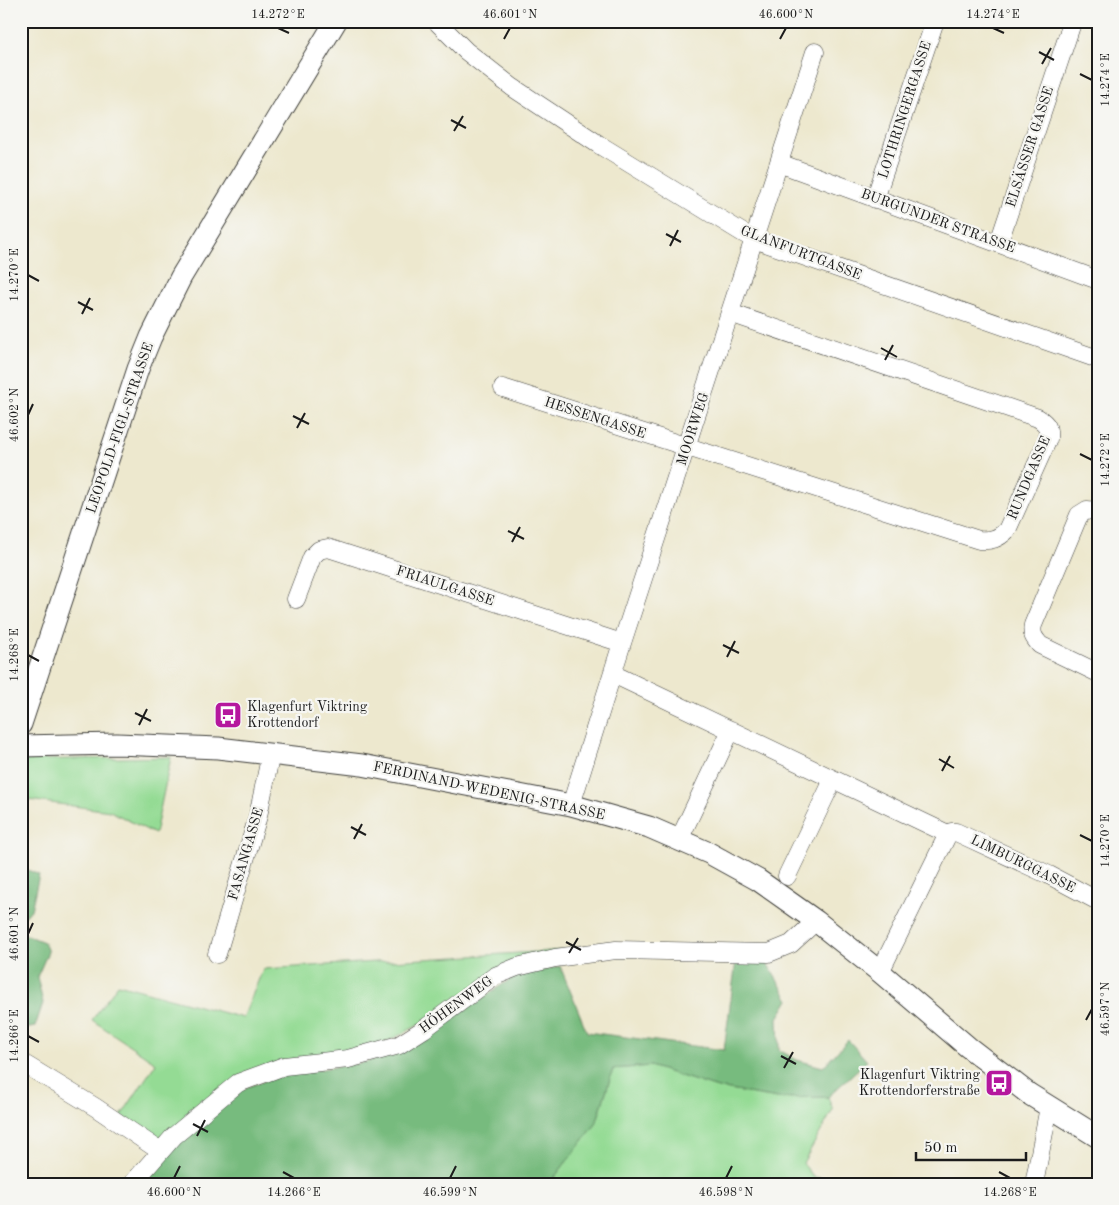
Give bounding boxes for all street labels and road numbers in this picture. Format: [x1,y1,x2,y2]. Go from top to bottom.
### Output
street label: LOTHRINGERGASSE [876,40,934,180]
street label: ELSÄSSER GASSE [1001,84,1056,209]
street label: BURGUNDER STRASSE [859,187,1017,255]
street label: GLANFURTGASSE [738,223,864,283]
street label: LEOPOLD-FIGL-STRASSE [84,341,156,515]
street label: MOORWEG [675,391,711,467]
street label: HESSENGASSE [543,395,647,441]
street label: RUNDGASSE [1005,434,1053,522]
street label: FRIAULGASSE [394,564,496,608]
street label: FERDINAND-WEDENIG-STRASSE [372,760,606,822]
street label: FASANGASSE [226,806,266,902]
street label: LIMBURGGASSE [969,833,1077,895]
street label: HÖHENWEG [415,971,495,1036]

